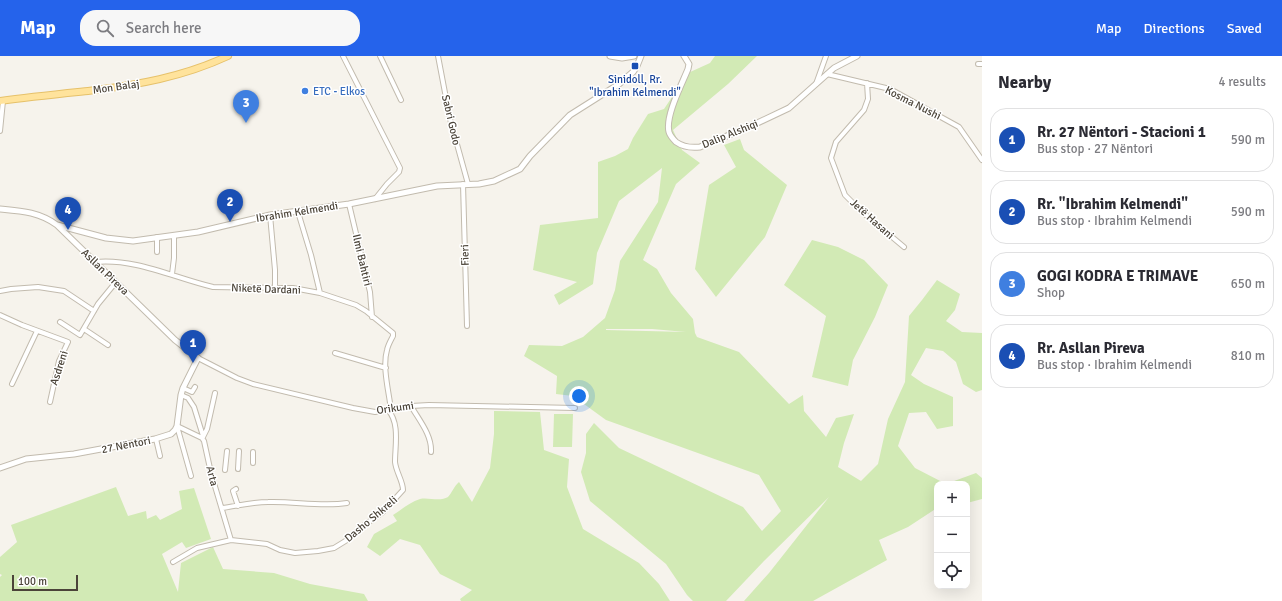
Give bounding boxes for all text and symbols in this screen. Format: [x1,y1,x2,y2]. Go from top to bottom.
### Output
search box [80,10,360,46]
text: Map [20,16,56,40]
icon: search [94,17,116,39]
text: Search here [126,19,201,37]
text: Map [1096,20,1122,37]
text: Directions [1144,20,1205,37]
text: Saved [1227,20,1262,37]
marker: Sinidoll, Rr. "Ibrahim Kelmendi" [630,61,640,71]
text: Nearby [998,72,1051,93]
place label: Sinidoll, Rr. "Ibrahim Kelmendi" [589,73,681,99]
text: 4 results [1218,74,1266,90]
street label: Mon Balaj [92,77,140,97]
street label: Kosma Nushi [883,83,943,123]
place label: ETC - Elkos [313,85,365,98]
marker: ETC - Elkos [300,86,310,96]
pin: 3 [233,90,259,123]
street label: Sabri Godo [439,93,463,147]
street label: Dalip Alshiqi [700,117,760,151]
text: Rr. 27 Nëntori - Stacioni 1 [1037,123,1206,141]
text: 1 [1008,132,1016,148]
text: 590 m [1231,132,1265,148]
text: Bus stop · 27 Nëntori [1037,141,1153,157]
pin: 2 [217,189,243,222]
text: Rr. "Ibrahim Kelmendi" [1037,195,1188,213]
street label: Jetë Hasani [847,196,897,242]
pin: 4 [55,197,81,230]
street label: Ibrahim Kelmendi [255,199,339,225]
text: 2 [1008,204,1016,220]
text: 590 m [1231,204,1265,220]
text: Bus stop · Ibrahim Kelmendi [1037,213,1192,229]
street label: Ilmi Bahtiri [350,233,374,287]
street label: Fieri [458,244,472,266]
street label: Asllan Pireva [79,246,132,298]
text: GOGI KODRA E TRIMAVE [1037,267,1198,285]
text: 3 [1008,276,1016,292]
text: 650 m [1231,276,1265,292]
street label: Niketë Dardani [231,281,301,297]
text: Shop [1037,285,1065,301]
pin: 1 [180,330,206,363]
text: Rr. Asllan Pireva [1037,339,1145,357]
text: 4 [1008,348,1016,364]
text: 810 m [1231,348,1265,364]
street label: Asdreni [47,349,71,387]
text: Bus stop · Ibrahim Kelmendi [1037,357,1192,373]
your location [569,386,589,406]
street label: Orikumi [375,399,415,417]
street label: 27 Nëntori [100,434,152,456]
street label: Arta [203,465,221,488]
map controls [934,481,970,589]
button: + [934,481,970,517]
street label: Dasho Shkreli [342,493,400,545]
button: − [934,517,970,553]
button: locate [934,553,970,589]
scale bar [12,573,78,592]
text: 100 m [18,575,47,588]

